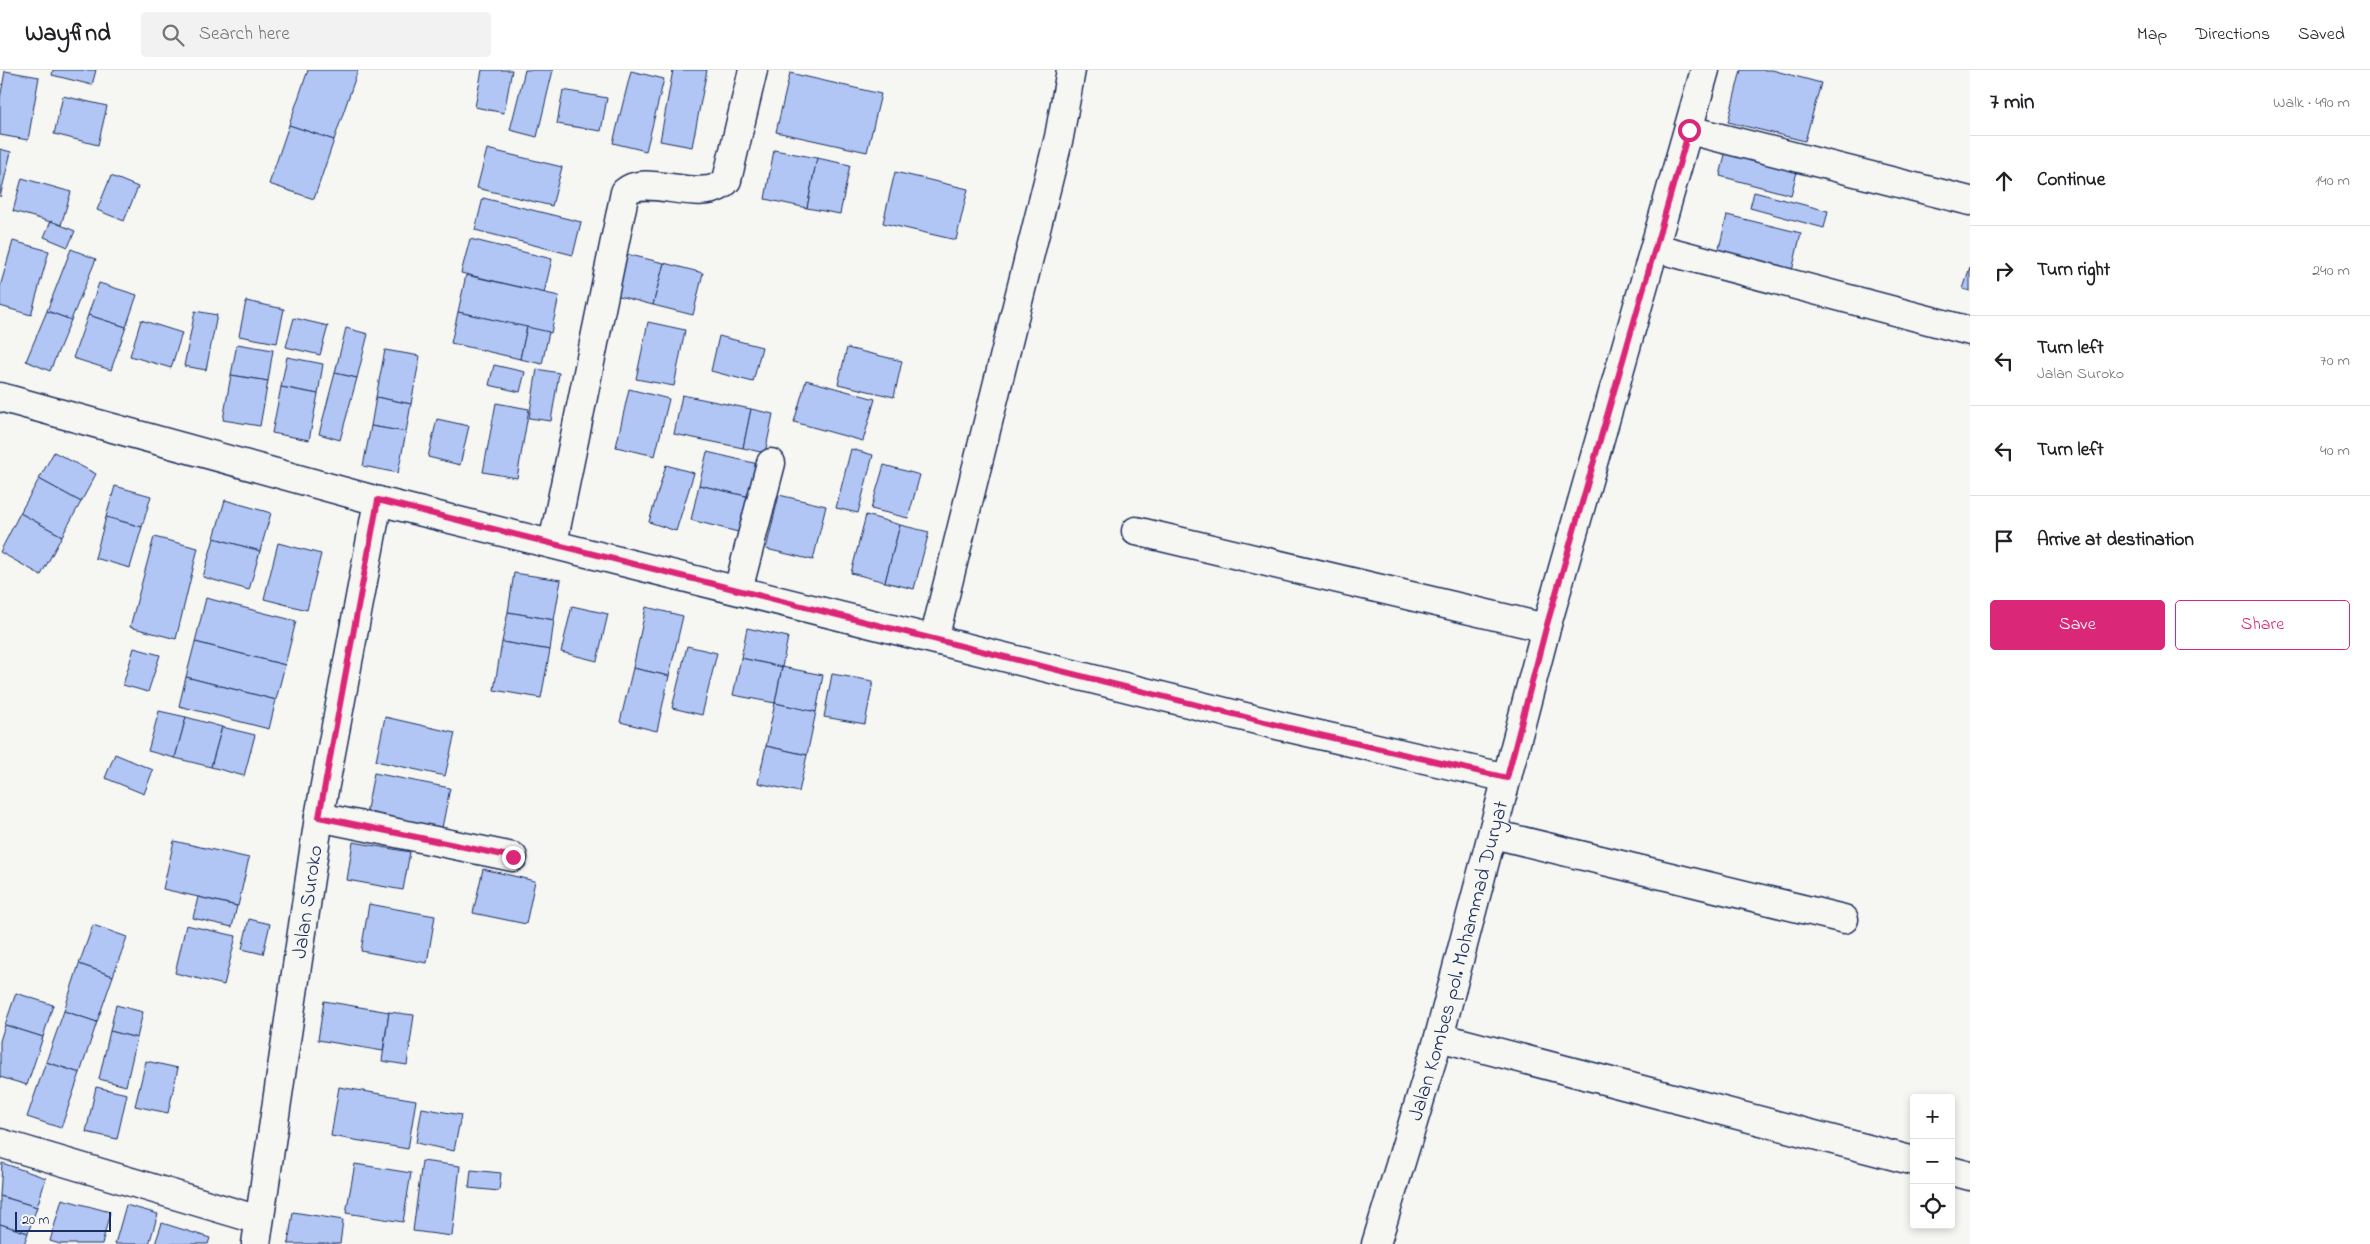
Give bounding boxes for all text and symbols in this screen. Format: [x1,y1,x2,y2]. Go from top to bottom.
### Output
search box [141,12,491,57]
text: Wayfind [25,17,111,52]
icon: search [159,21,187,49]
text: Search here [199,21,290,48]
text: Map [2137,22,2167,48]
text: Directions [2195,22,2270,48]
text: Saved [2298,22,2345,48]
text: 7 min [1990,88,2034,118]
text: Walk · 490 m [2273,91,2350,115]
route start [1678,119,1701,142]
icon: ahead [1990,167,2018,195]
text: Continue [2037,167,2105,194]
text: 140 m [2315,169,2350,193]
icon: right [1990,257,2018,285]
text: Turn right [2037,257,2110,284]
text: 240 m [2312,259,2350,283]
text: Turn left [2037,335,2104,362]
icon: left [1990,347,2018,375]
text: 70 m [2320,349,2350,373]
text: Jalan Suroko [2037,362,2124,386]
icon: left [1990,437,2018,465]
text: Turn left [2037,437,2104,464]
text: 40 m [2320,439,2350,463]
icon: arrive [1990,527,2018,555]
text: Arrive at destination [2037,527,2194,554]
button: Save [1990,600,2165,650]
button: Share [2175,600,2350,650]
street label: Jalan Kombes pol. Mohammad Duryat [1401,798,1517,1125]
street label: Jalan Suroko [285,843,332,961]
route end [502,846,525,869]
map controls [1910,1094,1955,1229]
button: + [1910,1094,1955,1139]
button: − [1910,1139,1955,1184]
button: locate [1910,1184,1955,1229]
scale bar [15,1209,111,1232]
text: 20 m [22,1210,49,1231]

